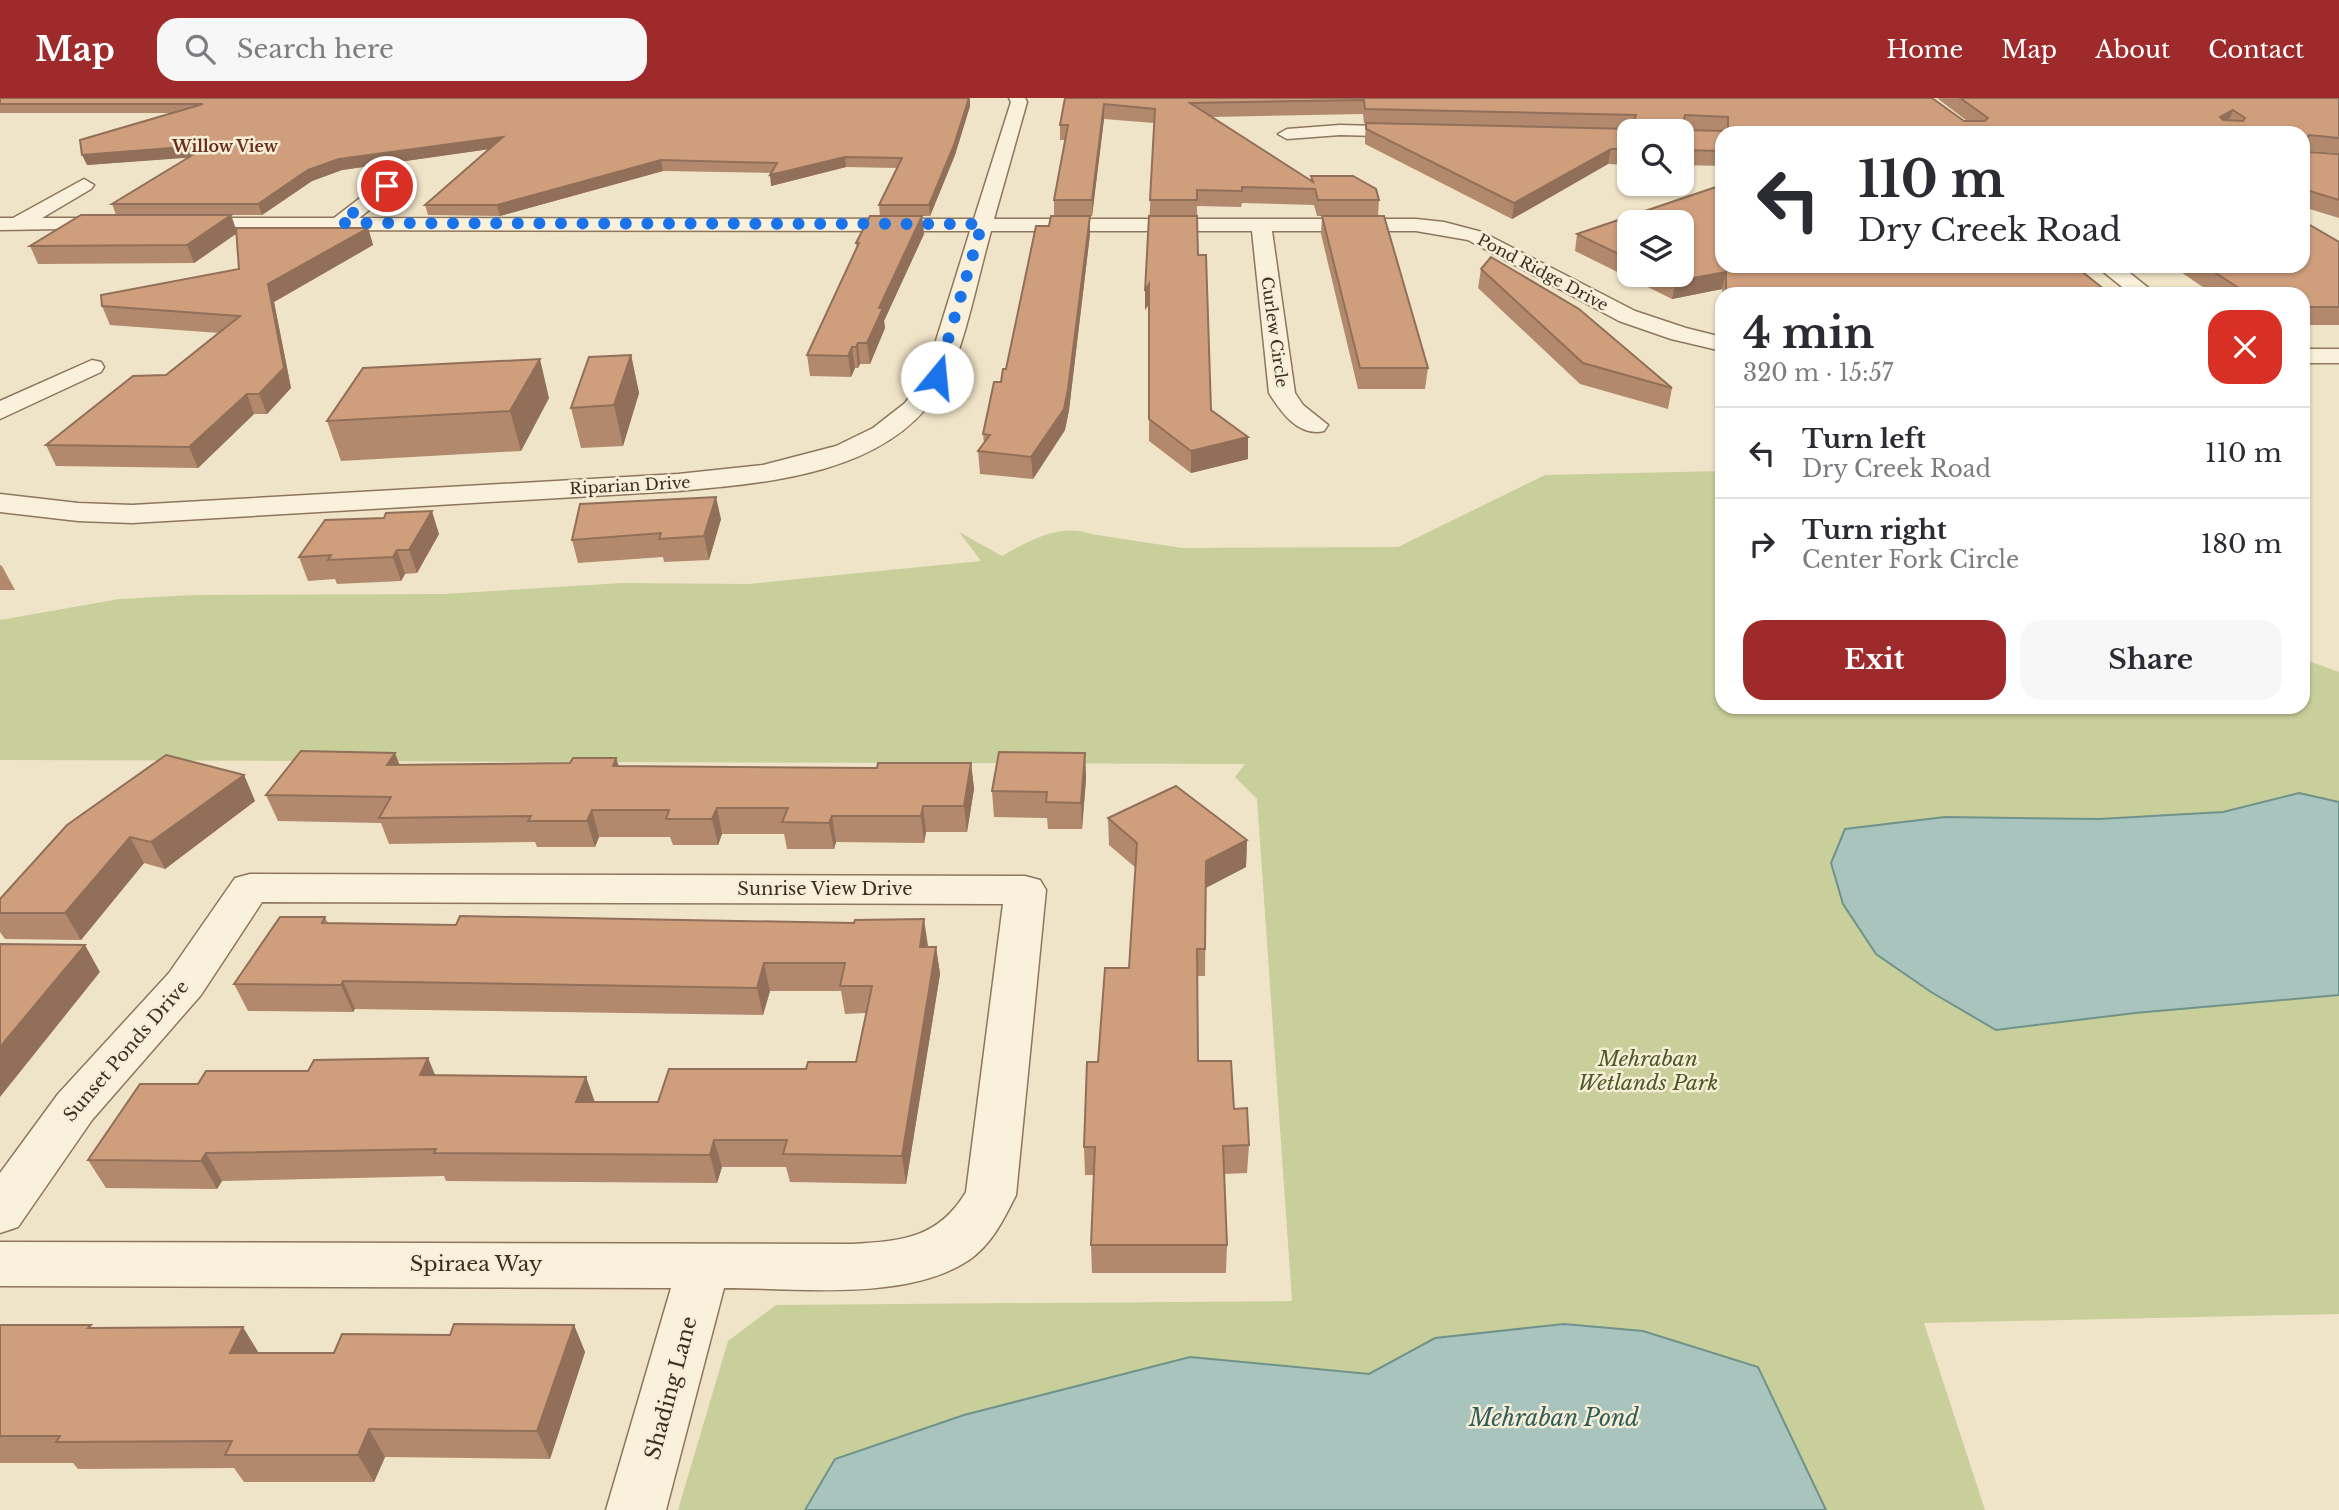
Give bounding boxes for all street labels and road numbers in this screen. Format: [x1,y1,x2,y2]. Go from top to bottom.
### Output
street label: Pond Ridge Drive [1474,229,1612,315]
street label: Curlew Circle [1257,275,1293,389]
street label: Riparian Drive [569,472,691,498]
street label: Sunrise View Drive [737,878,913,900]
street label: Sunset Ponds Drive [59,976,193,1126]
street label: Spiraea Way [410,1251,543,1277]
street label: Shading Lane [639,1314,703,1462]

